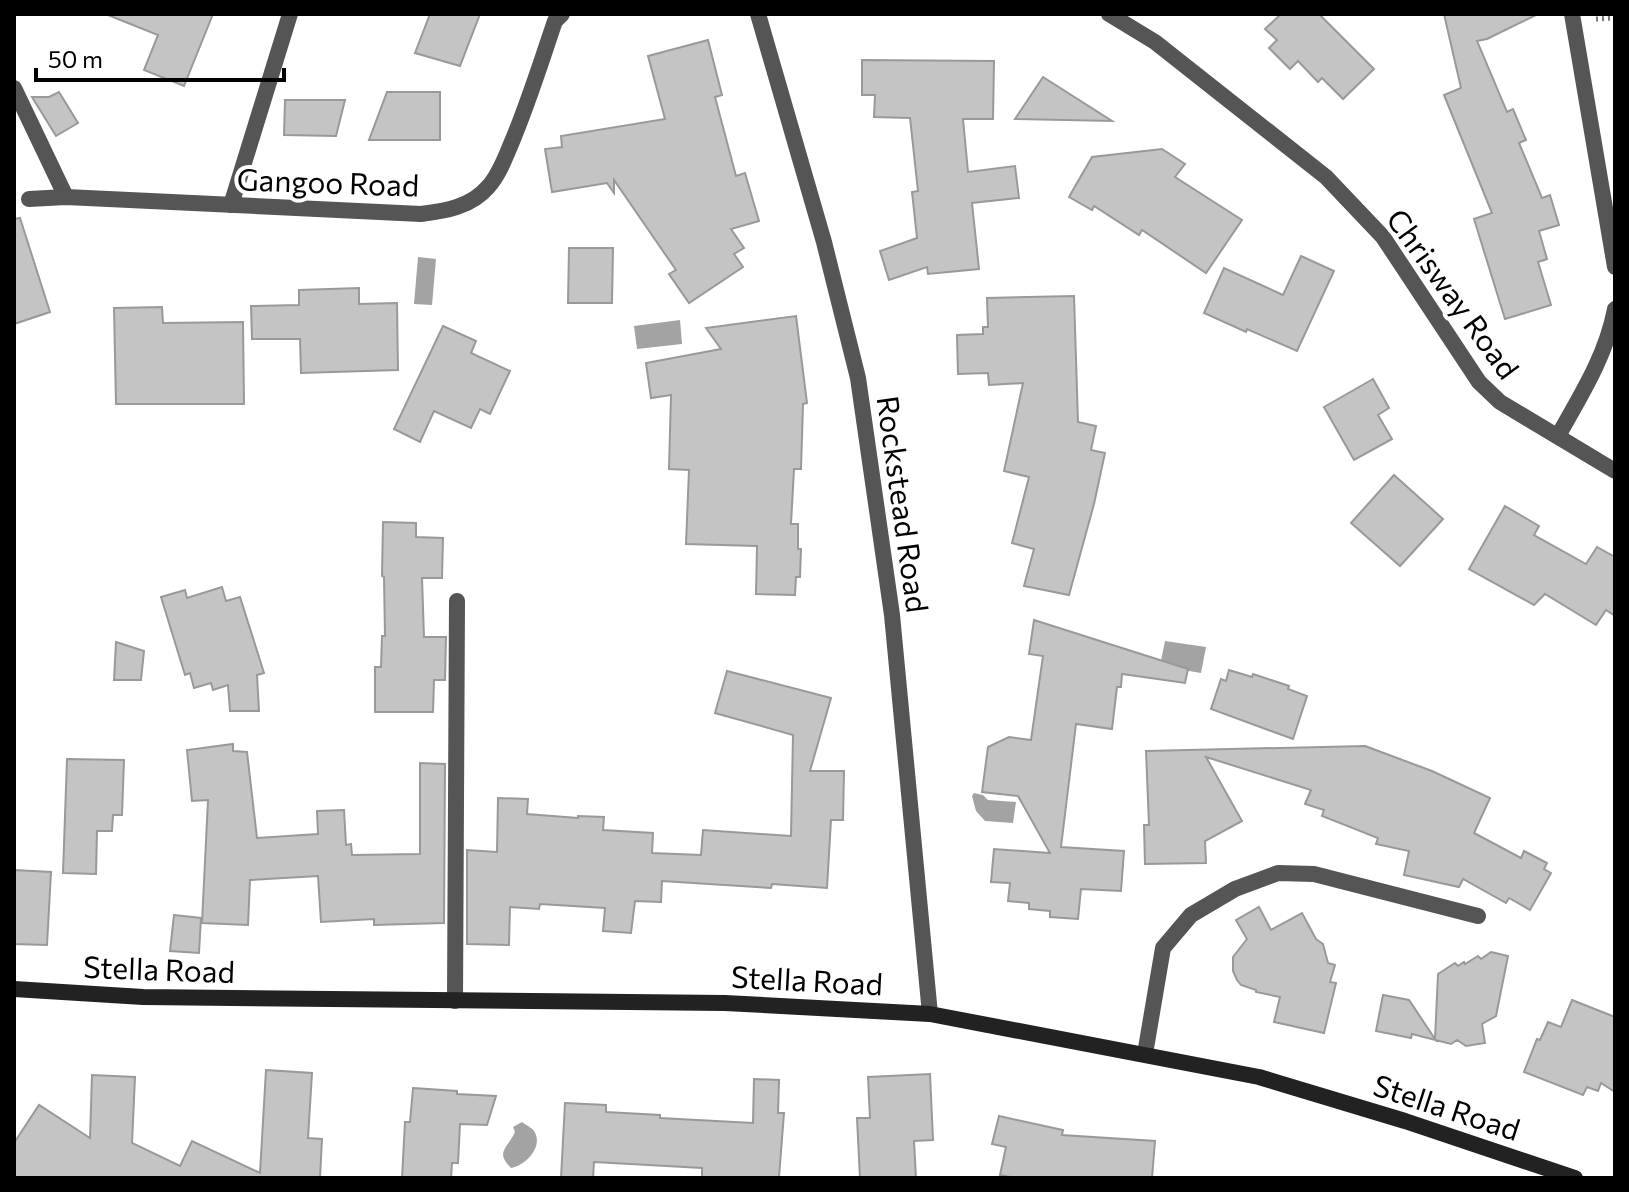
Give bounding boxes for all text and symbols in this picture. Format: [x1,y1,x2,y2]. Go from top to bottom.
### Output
scale bar [36,32,284,82]
text: 50 m [48,44,103,73]
street label: Gangoo Road [236,159,420,203]
street label: Chrisway Road [1380,201,1528,385]
street label: Rockstead Road [870,393,938,615]
street label: Stella Road [82,947,236,989]
street label: Stella Road [730,957,884,1001]
street label: Stella Road [1369,1065,1525,1147]

